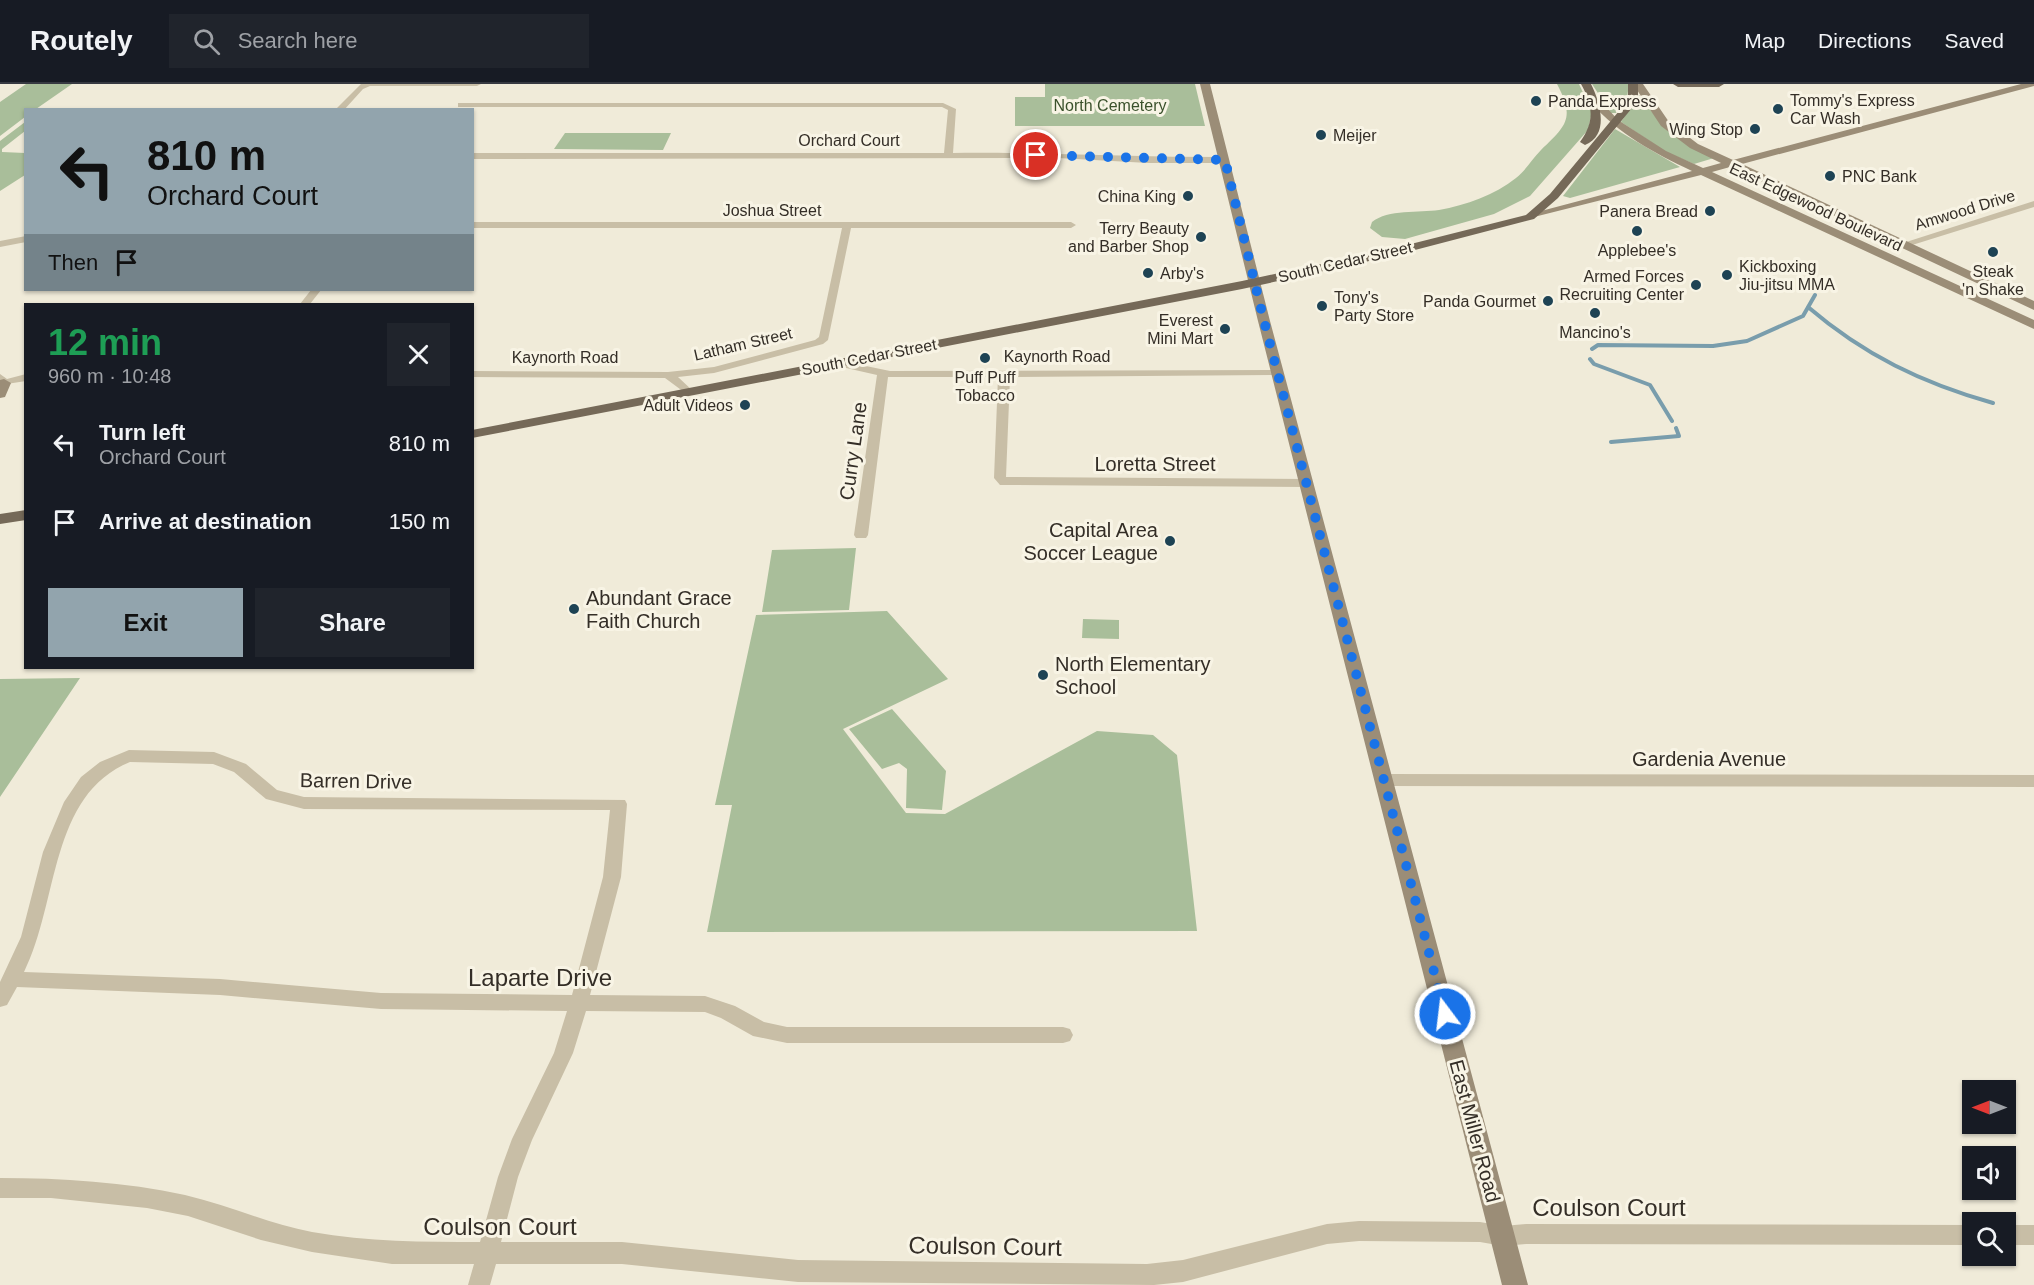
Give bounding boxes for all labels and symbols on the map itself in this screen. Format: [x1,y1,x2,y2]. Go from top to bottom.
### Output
place label: Tommy's Express Car Wash [1790,92,1915,127]
place label: Panda Express [1548,93,1657,110]
marker: Panda Express [1529,94,1543,108]
park label: North Cemetery [1054,97,1166,114]
marker: Tommy's Express Car Wash [1771,102,1785,116]
place label: Wing Stop [1669,121,1743,138]
marker: Wing Stop [1748,122,1762,136]
place label: Meijer [1333,127,1377,144]
marker: Meijer [1314,128,1328,142]
pin [1010,129,1061,180]
street label: Orchard Court [798,132,900,149]
street label: East Edgewood Boulevard [1727,159,1905,255]
place label: PNC Bank [1842,168,1918,185]
marker: PNC Bank [1823,169,1837,183]
street label: Amwood Drive [1913,187,2017,233]
place label: China King [1098,188,1176,205]
marker: China King [1181,189,1195,203]
street label: Joshua Street [723,202,822,219]
place label: Panera Bread [1599,203,1698,220]
marker: Panera Bread [1703,204,1717,218]
place label: Terry Beauty and Barber Shop [1068,220,1189,255]
marker: Applebee's [1630,224,1644,238]
marker: Terry Beauty and Barber Shop [1194,230,1208,244]
street label: South Cedar Street [1276,238,1414,286]
place label: Applebee's [1598,242,1676,259]
marker: Steak 'n Shake [1986,245,2000,259]
place label: Kickboxing Jiu-jitsu MMA [1739,258,1835,293]
place label: Steak 'n Shake [1962,263,2024,298]
place label: Arby's [1160,265,1204,282]
marker: Arby's [1141,266,1155,280]
place label: Armed Forces Recruiting Center [1560,268,1685,303]
marker: Kickboxing Jiu-jitsu MMA [1720,268,1734,282]
marker: Armed Forces Recruiting Center [1689,278,1703,292]
place label: Tony's Party Store [1334,289,1414,324]
place label: Panda Gourmet [1423,293,1537,310]
marker: Panda Gourmet [1541,294,1555,308]
marker: Tony's Party Store [1315,299,1329,313]
marker: Mancino's [1588,306,1602,320]
place label: Everest Mini Mart [1147,312,1214,347]
marker: Everest Mini Mart [1218,322,1232,336]
street label: Latham Street [692,324,794,364]
place label: Mancino's [1559,324,1631,341]
street label: South Cedar Street [800,335,938,378]
street label: Kaynorth Road [1004,348,1110,365]
street label: Kaynorth Road [512,349,618,366]
marker: Puff Puff Tobacco [978,351,992,365]
place label: Puff Puff Tobacco [955,369,1016,404]
place label: Adult Videos [643,397,733,414]
marker: Adult Videos [738,398,752,412]
street label: Curry Lane [835,400,871,502]
street label: Loretta Street [1094,453,1216,475]
place label: Capital Area Soccer League [1023,519,1159,564]
marker: Capital Area Soccer League [1163,534,1177,548]
place label: Abundant Grace Faith Church [586,587,732,632]
marker: Abundant Grace Faith Church [567,602,581,616]
place label: North Elementary School [1055,653,1211,698]
marker: North Elementary School [1036,668,1050,682]
street label: Gardenia Avenue [1632,748,1786,770]
street label: Barren Drive [300,769,412,793]
street label: Laparte Drive [468,964,612,991]
position arrow [1413,982,1477,1046]
street label: East Miller Road [1445,1057,1505,1205]
north arrow [1962,1080,2016,1134]
street label: Coulson Court [1532,1194,1686,1221]
street label: Coulson Court [423,1213,577,1240]
street label: Coulson Court [908,1231,1062,1261]

